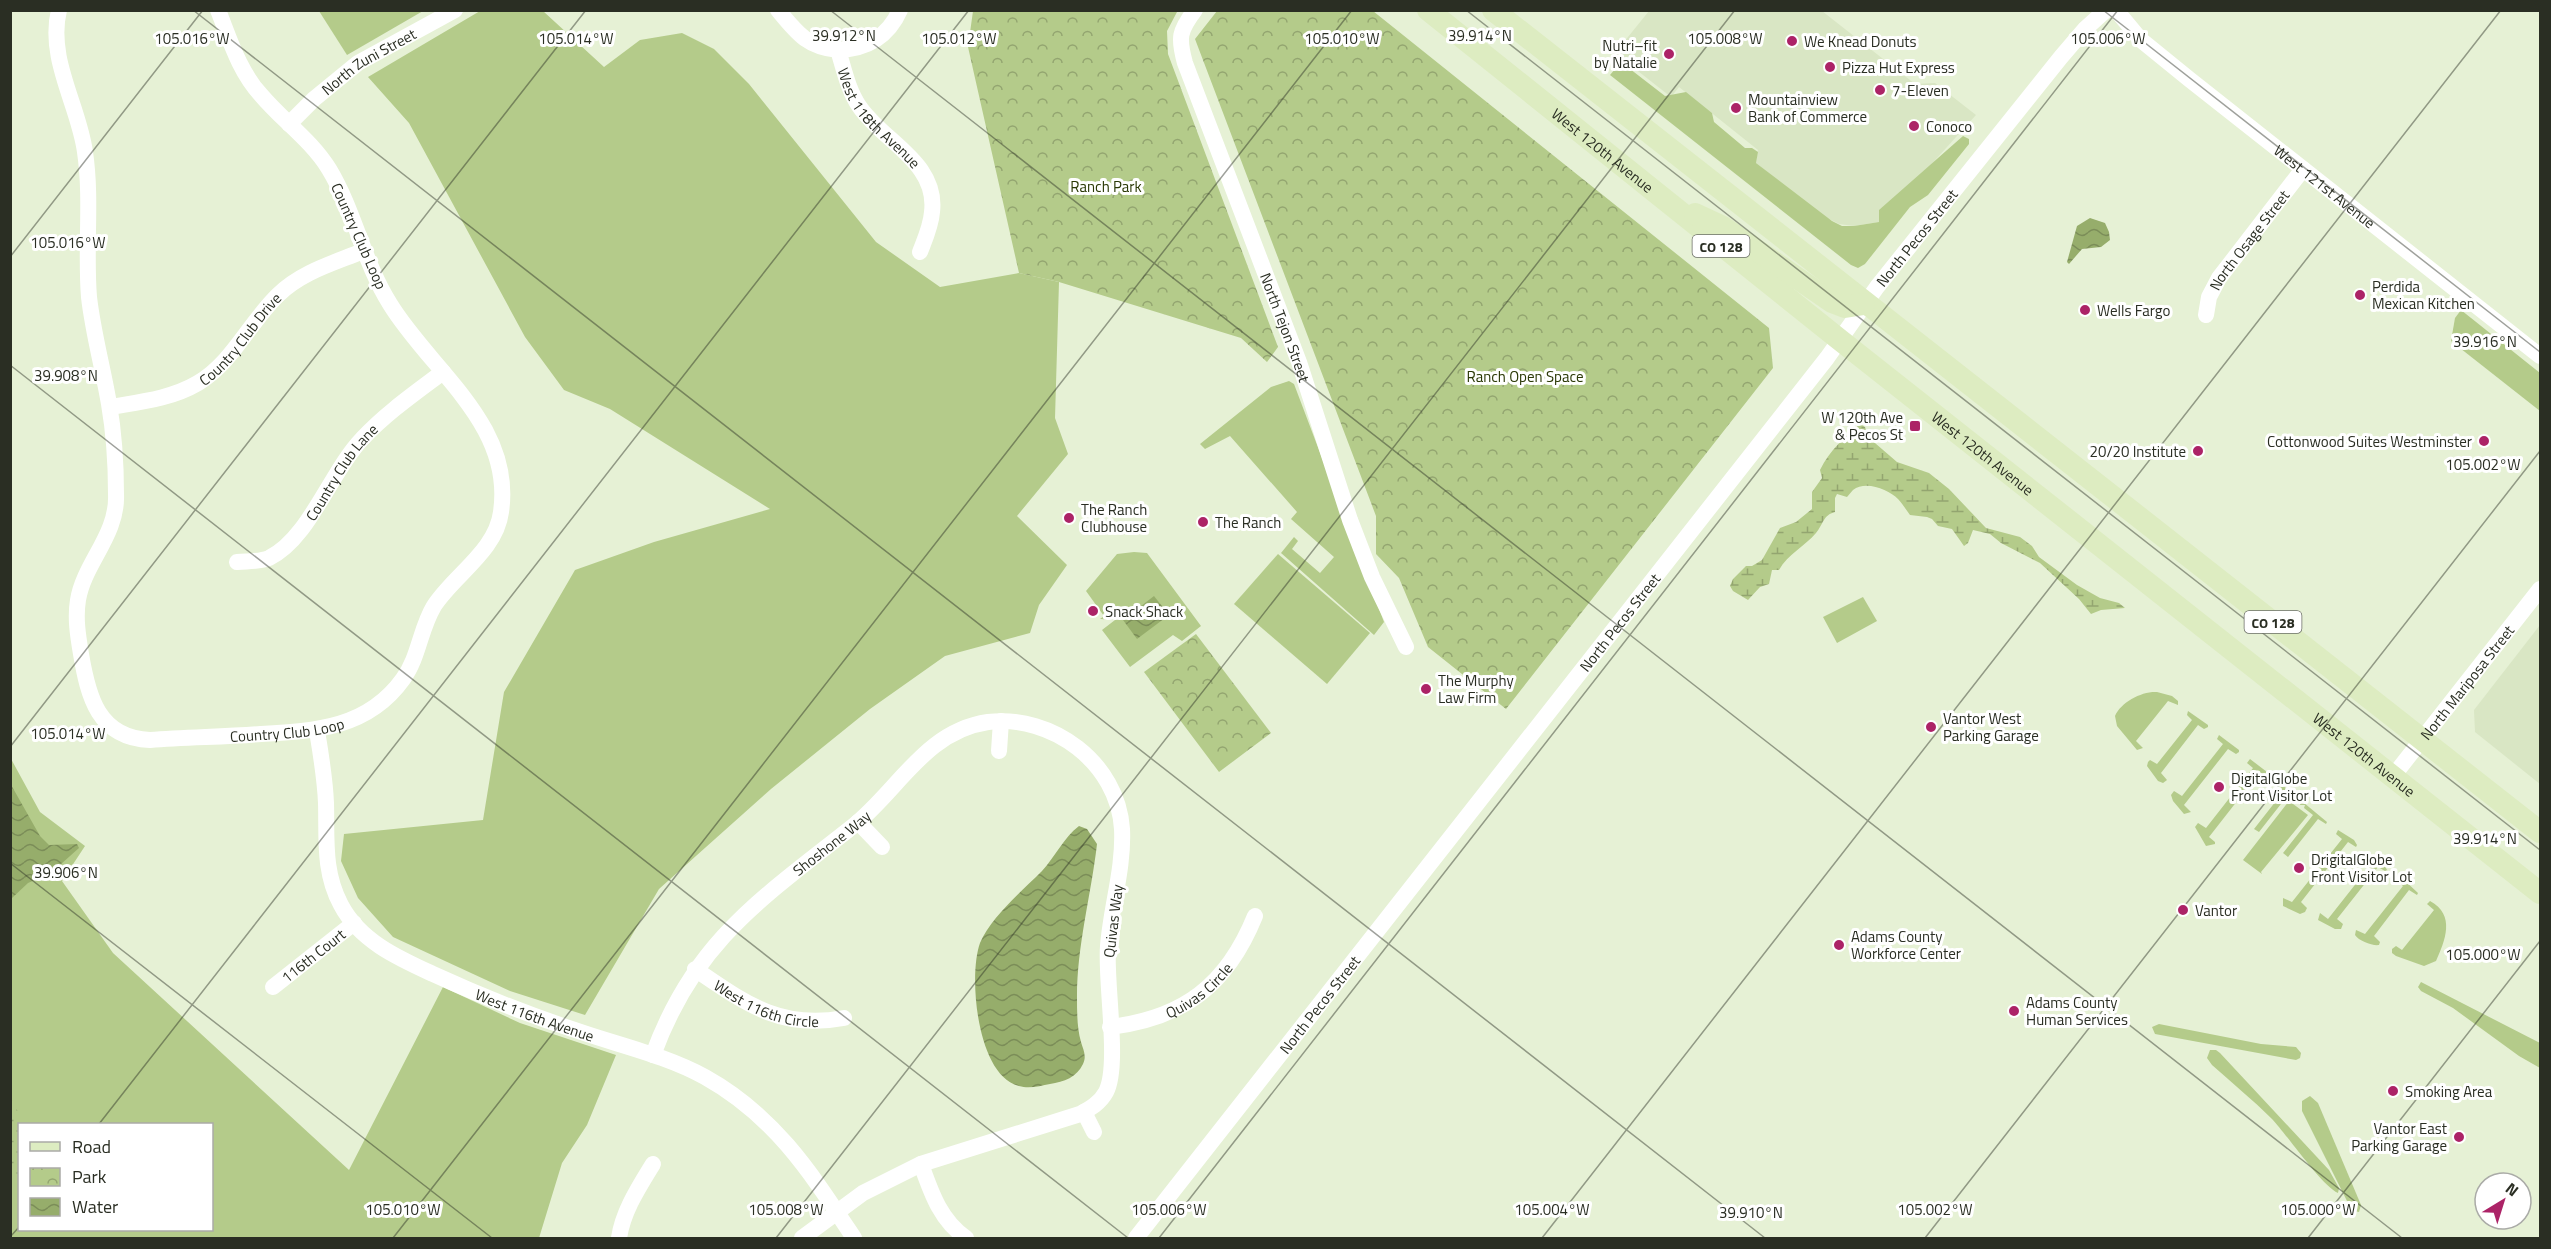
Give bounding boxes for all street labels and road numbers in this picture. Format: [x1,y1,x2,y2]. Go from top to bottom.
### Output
street label: North Zuni Street [316,22,421,100]
street label: West 118th Avenue [832,65,926,173]
street label: West 120th Avenue [1547,102,1659,198]
street label: West 121st Avenue [2269,139,2381,234]
street label: Country Club Loop [325,179,393,293]
street label: North Pecos Street [1870,183,1963,291]
street label: North Osage Street [2203,184,2295,294]
road number: CO 128 [1692,235,1750,257]
street label: North Tejon Street [1254,269,1316,386]
street label: Country Club Drive [194,287,286,391]
street label: West 120th Avenue [1927,405,2039,501]
street label: Country Club Lane [299,418,383,525]
street label: North Pecos Street [1574,567,1666,676]
road number: CO 128 [2244,611,2302,633]
street label: North Mariposa Street [2414,619,2520,745]
street label: West 120th Avenue [2308,706,2420,802]
street label: Country Club Loop [229,712,347,747]
street label: Shoshone Way [787,805,876,881]
street label: Quivas Way [1097,883,1129,959]
street label: 116th Court [276,922,351,988]
street label: North Pecos Street [1273,950,1366,1059]
street label: Quivas Circle [1162,957,1238,1024]
street label: West 116th Circle [709,974,819,1032]
street label: West 116th Avenue [472,982,597,1047]

